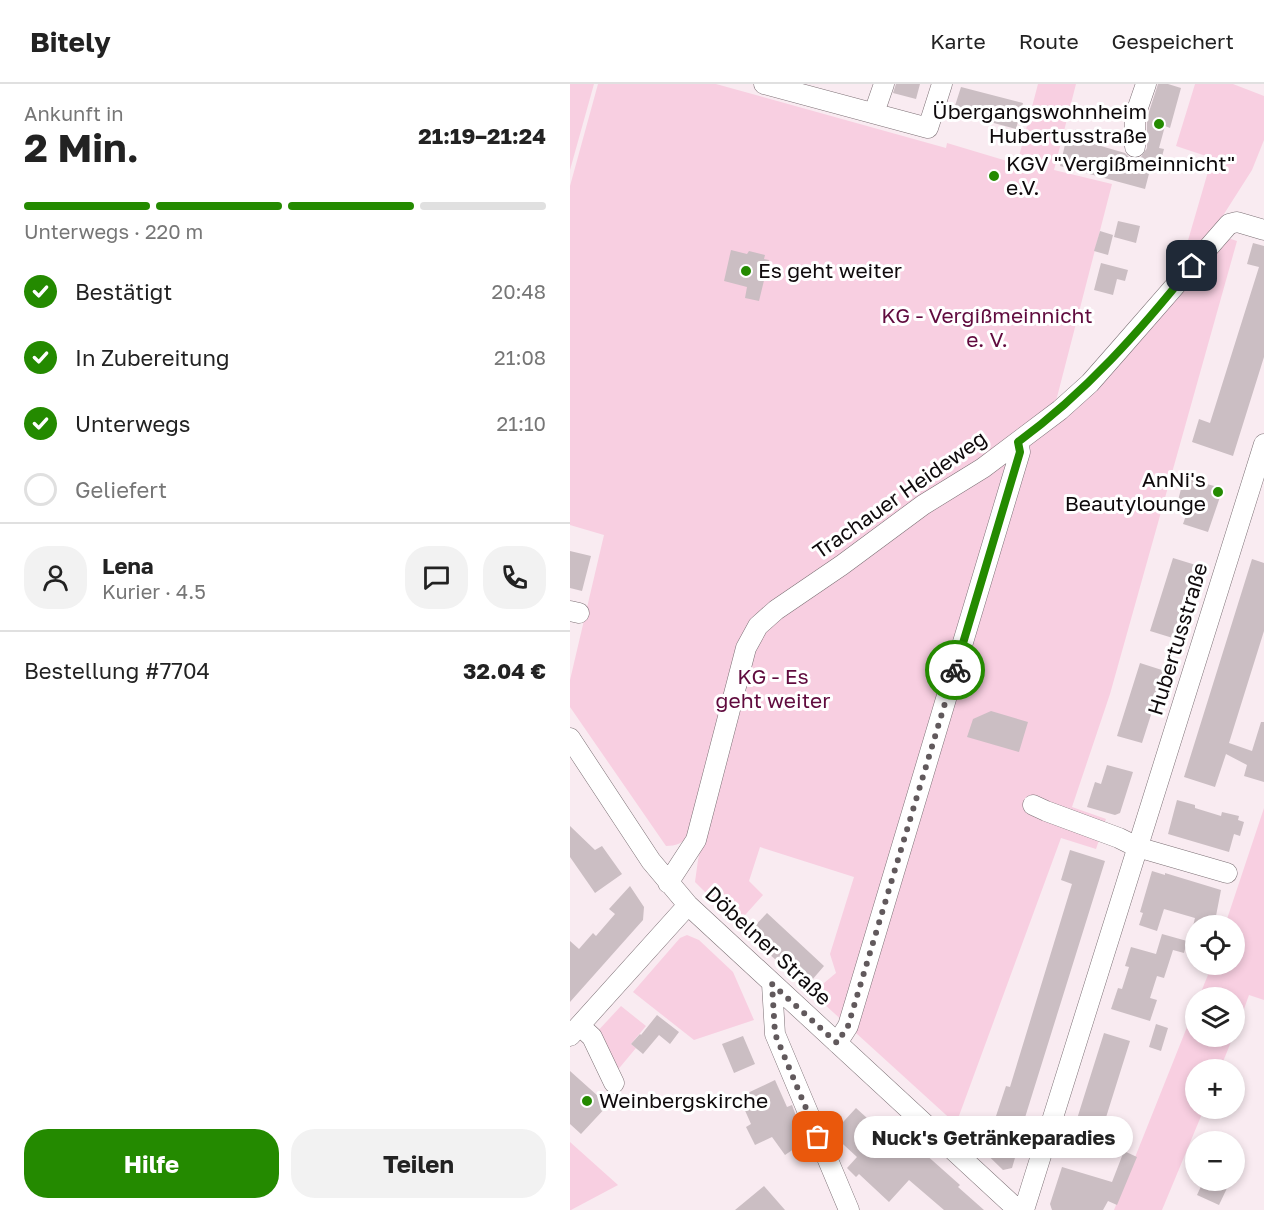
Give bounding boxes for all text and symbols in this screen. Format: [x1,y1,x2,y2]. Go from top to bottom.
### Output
text: Bitely [30,25,111,58]
text: Karte [930,28,986,54]
text: Route [1019,28,1079,54]
text: Gespeichert [1112,28,1234,54]
place label: Übergangswohnheim Hubertusstraße [932,98,1147,148]
text: Ankunft in [24,101,124,125]
marker: Übergangswohnheim Hubertusstraße [1152,117,1166,131]
text: 21:19–21:24 [418,122,546,149]
text: 2 Min. [24,124,139,171]
place label: KGV "Vergißmeinnicht" e.V. [1006,150,1235,200]
marker: KGV "Vergißmeinnicht" e.V. [987,169,1001,183]
text: Unterwegs · 220 m [24,219,203,243]
pin [1166,240,1217,291]
icon: home [1175,249,1208,282]
place label: Es geht weiter [758,257,902,283]
marker: Es geht weiter [739,264,753,278]
icon: check [24,275,57,308]
text: Bestätigt [75,278,172,305]
text: 20:48 [492,279,546,303]
park label: KG - Vergißmeinnicht e. V. [881,302,1093,352]
icon: check [24,341,57,374]
text: In Zubereitung [75,344,230,371]
text: 21:08 [494,345,546,369]
icon: check [24,407,57,440]
text: Unterwegs [75,410,191,437]
text: 21:10 [497,411,546,435]
street label: Trachauer Heideweg [808,424,991,564]
place label: AnNi's Beautylounge [1065,466,1206,516]
text: Geliefert [75,476,167,503]
marker: AnNi's Beautylounge [1211,485,1225,499]
button: person [24,546,87,609]
button: chat [405,546,468,609]
button: phone [483,546,546,609]
text: Lena [102,552,154,579]
street label: Hubertusstraße [1141,559,1213,718]
text: Kurier · 4.5 [102,579,206,603]
courier [925,640,985,700]
icon: bike [939,654,972,687]
text: Bestellung #7704 [24,657,210,684]
text: 32.04 € [463,657,546,684]
park label: KG - Es geht weiter [716,663,830,713]
street label: Döbelner Straße [700,880,837,1010]
map controls [1185,915,1245,1191]
button: locate [1185,915,1245,975]
button: layers [1185,987,1245,1047]
button: + [1185,1059,1245,1119]
place label: Weinbergskirche [599,1087,768,1113]
marker: Weinbergskirche [580,1094,594,1108]
pin [792,1111,843,1162]
callout: Nuck's Getränkeparadies [854,1116,1133,1158]
icon: bag [801,1120,834,1153]
text: Nuck's Getränkeparadies [872,1125,1115,1149]
button: Hilfe [24,1129,279,1198]
button: Teilen [291,1129,546,1198]
button: − [1185,1131,1245,1191]

